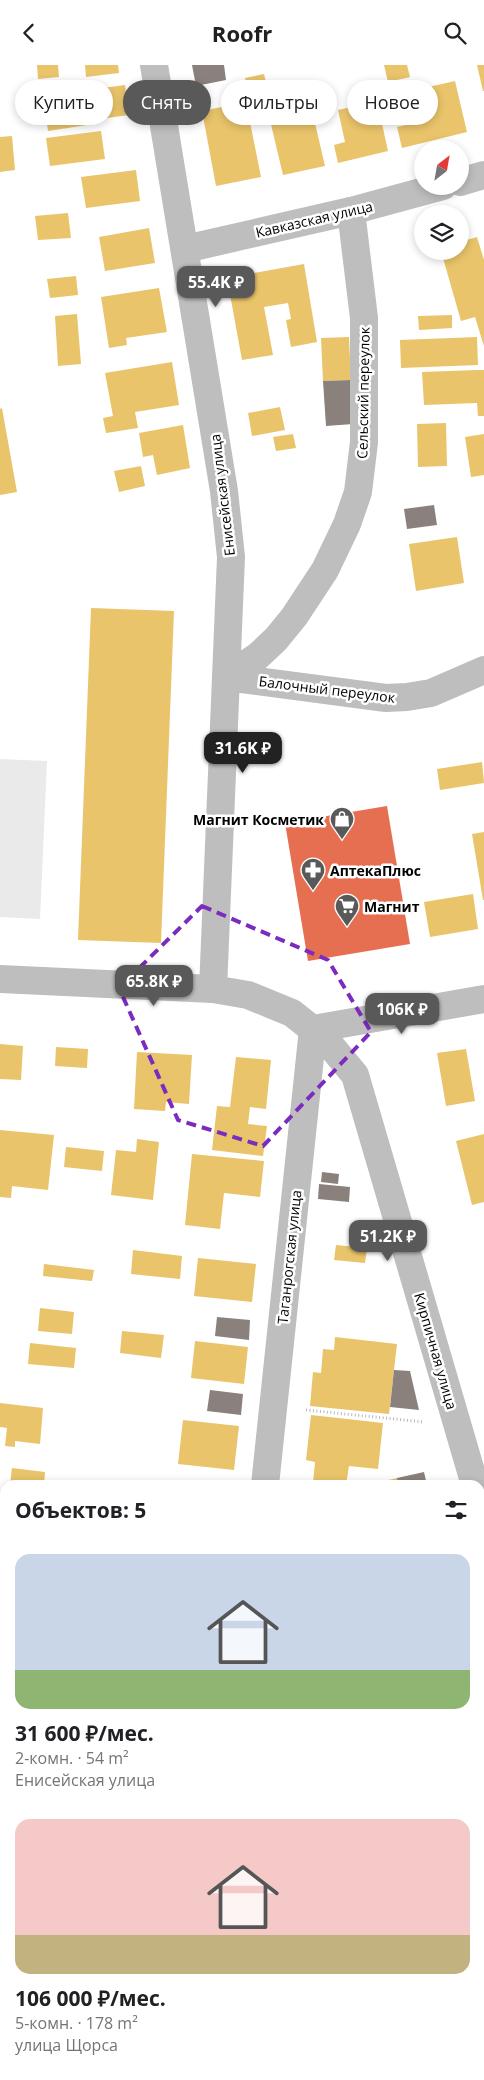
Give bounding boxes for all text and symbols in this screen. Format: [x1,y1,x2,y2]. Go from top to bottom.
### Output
text: Roofr [212,18,272,48]
icon: back [15,19,43,47]
icon: search [441,19,469,47]
chip: Купить [15,80,113,125]
chip: Снять [123,80,211,125]
chip: Фильтры [221,80,337,125]
chip: Новое [347,80,438,125]
north arrow [414,140,469,195]
map controls [414,140,469,260]
street label: Кавказская улица [254,196,374,242]
button: layers [414,205,469,260]
pin: 55.4K ₽ [170,265,262,308]
text: 55.4K ₽ [188,271,244,293]
street label: Сельский переулок [352,326,374,459]
street label: Енисейская улица [205,433,239,557]
street label: Балочный переулок [258,671,397,707]
pin: 31.6K ₽ [197,731,289,774]
text: 31.6K ₽ [215,737,271,759]
shop icon: Магнит Косметик [329,806,355,840]
place label: Магнит Косметик [193,810,324,829]
pharmacy icon: АптекаПлюс [300,857,326,891]
place label: АптекаПлюс [330,861,421,880]
supermarket icon: Магнит [334,893,360,927]
place label: Магнит [364,897,420,916]
pin: 65.8K ₽ [108,965,200,1007]
text: 65.8K ₽ [126,970,182,992]
pin: 106K ₽ [361,993,443,1035]
text: 106K ₽ [376,998,428,1020]
street label: Таганрогская улица [273,1189,305,1325]
pin: 51.2K ₽ [342,1219,434,1262]
text: 51.2K ₽ [360,1225,416,1247]
street label: Кирпичная улица [410,1290,462,1412]
text: Объектов: 5 [15,1496,146,1524]
icon: filters [442,1496,470,1524]
icon: home [198,1587,288,1677]
text: 31 600 ₽/мес. [15,1719,154,1747]
text: 2-комн. · 54 m² [15,1747,129,1769]
text: Енисейская улица [15,1769,155,1791]
icon: home [198,1852,288,1942]
text: 106 000 ₽/мес. [15,1984,166,2012]
text: 5-комн. · 178 m² [15,2012,138,2034]
text: улица Щорса [15,2034,118,2056]

